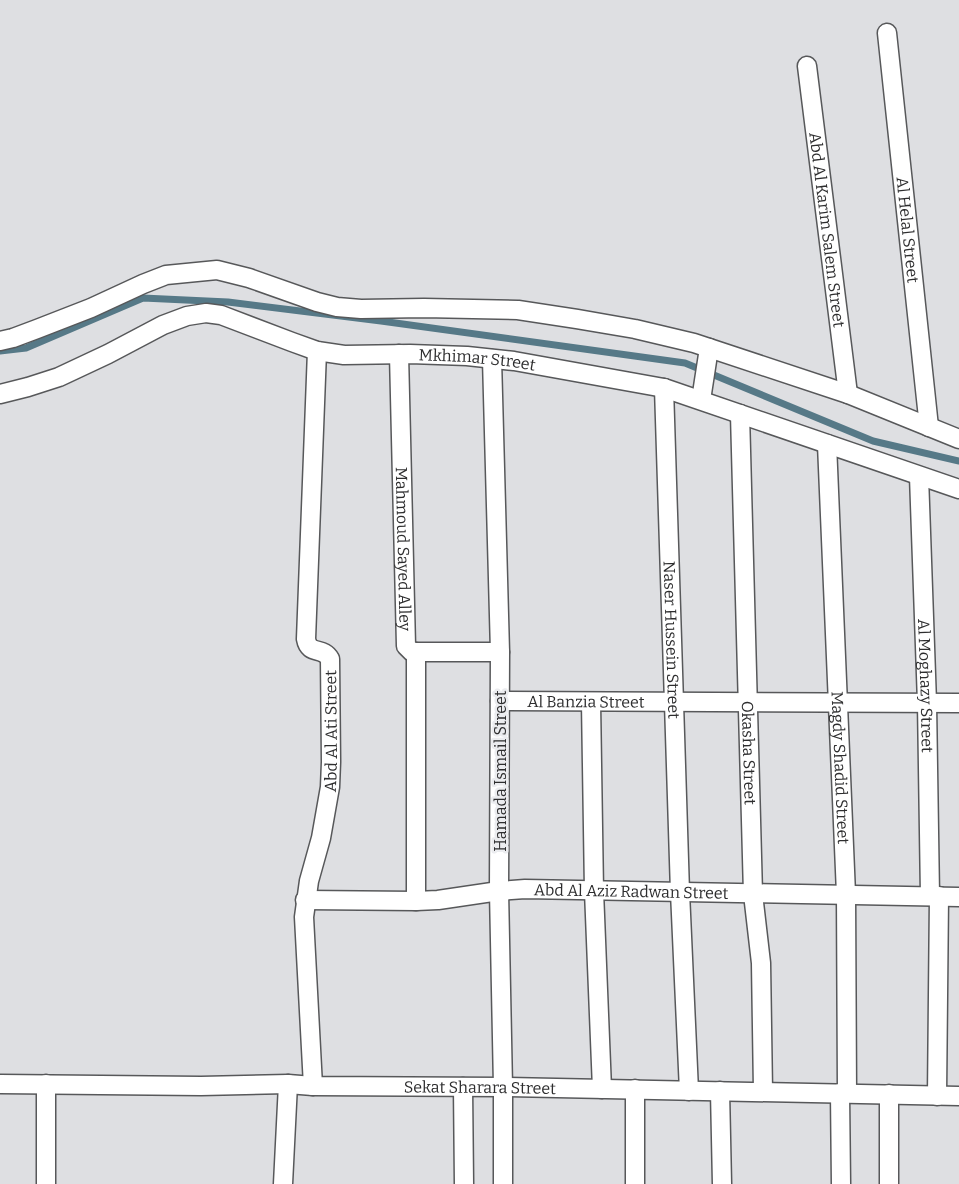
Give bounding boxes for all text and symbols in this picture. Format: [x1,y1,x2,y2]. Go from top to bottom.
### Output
street label: Abd Al Karim Salem Street [806,131,849,329]
street label: Al Helal Street [893,176,923,284]
street label: Mkhimar Street [418,345,537,374]
street label: Mahmoud Sayed Alley [392,467,415,632]
street label: Naser Hussein Street [660,561,684,719]
street label: Al Moghazy Street [915,619,937,753]
street label: Abd Al Ati Street [320,670,341,792]
street label: Hamada Ismail Street [491,690,510,852]
street label: Magdy Shadid Street [828,691,853,845]
street label: Al Banzia Street [527,692,645,711]
street label: Okasha Street [738,701,760,805]
street label: Abd Al Aziz Radwan Street [534,880,729,902]
street label: Sekat Sharara Street [404,1077,556,1098]

